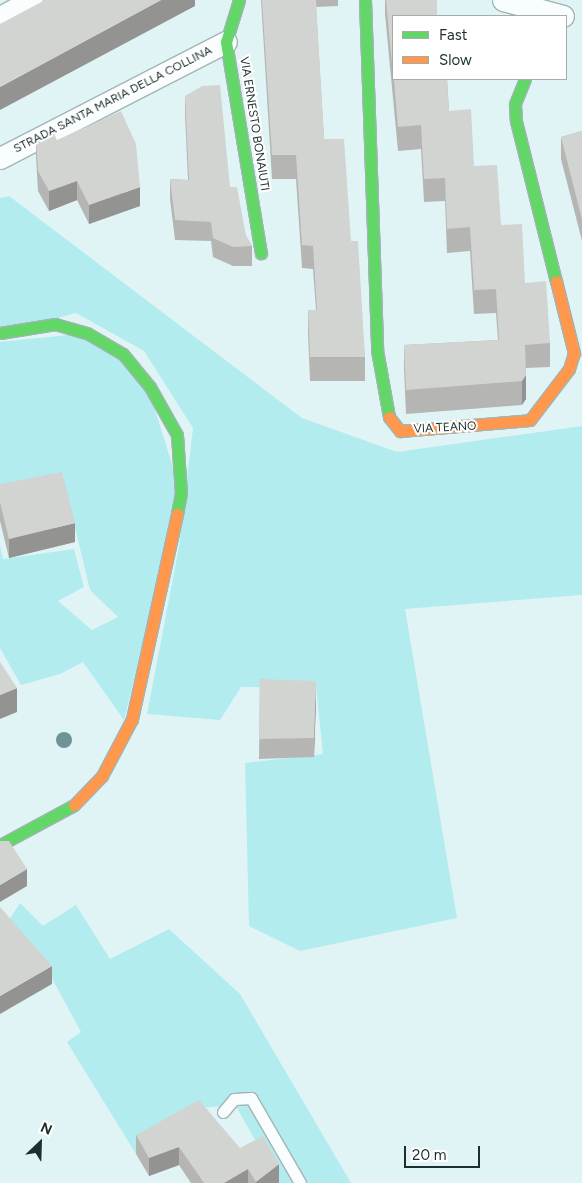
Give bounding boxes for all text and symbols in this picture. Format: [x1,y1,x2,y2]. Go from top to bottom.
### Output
legend [392,15,567,80]
text: Fast [439,26,467,44]
street label: STRADA SANTA MARIA DELLA COLLINA [11,43,215,157]
text: Slow [439,51,472,69]
street label: VIA ERNESTO BONAIUTI [236,56,272,192]
street label: VIA TEANO [413,419,477,437]
north arrow [15,1118,65,1168]
text: N [38,1119,55,1139]
scale bar [407,1136,483,1168]
text: 20 m [412,1146,446,1164]

